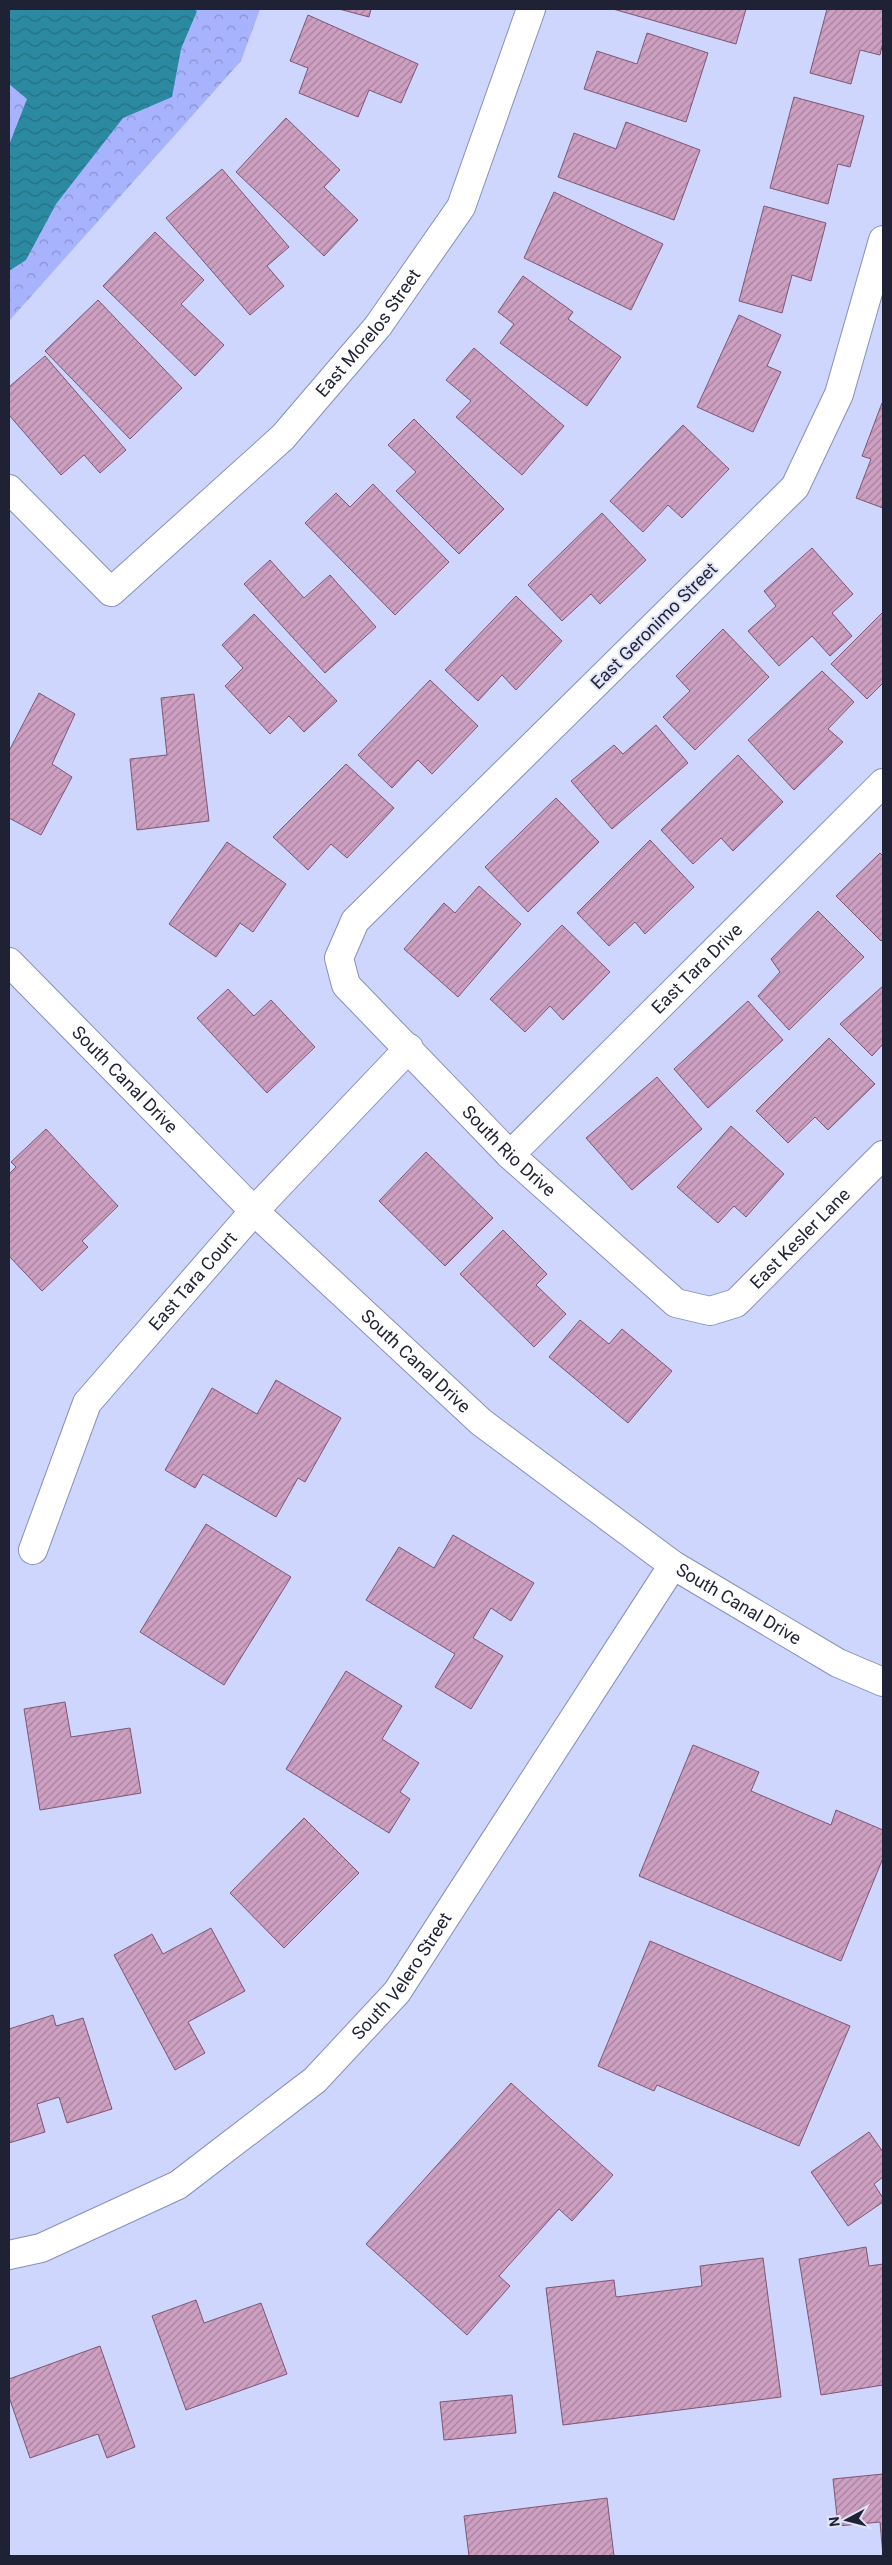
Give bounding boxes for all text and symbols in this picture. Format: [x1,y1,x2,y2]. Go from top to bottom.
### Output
street label: East Morelos Street [311,265,425,401]
street label: East Geronimo Street [586,558,721,693]
street label: East Tara Drive [647,919,746,1018]
street label: South Canal Drive [68,1021,182,1137]
street label: South Rio Drive [458,1101,560,1201]
street label: East Kesler Lane [745,1183,854,1293]
street label: East Tara Court [144,1227,241,1334]
street label: South Canal Drive [357,1305,475,1417]
street label: South Canal Drive [673,1558,805,1649]
street label: South Velero Street [347,1908,456,2044]
north arrow [822,2495,872,2545]
text: N [826,2516,843,2527]

